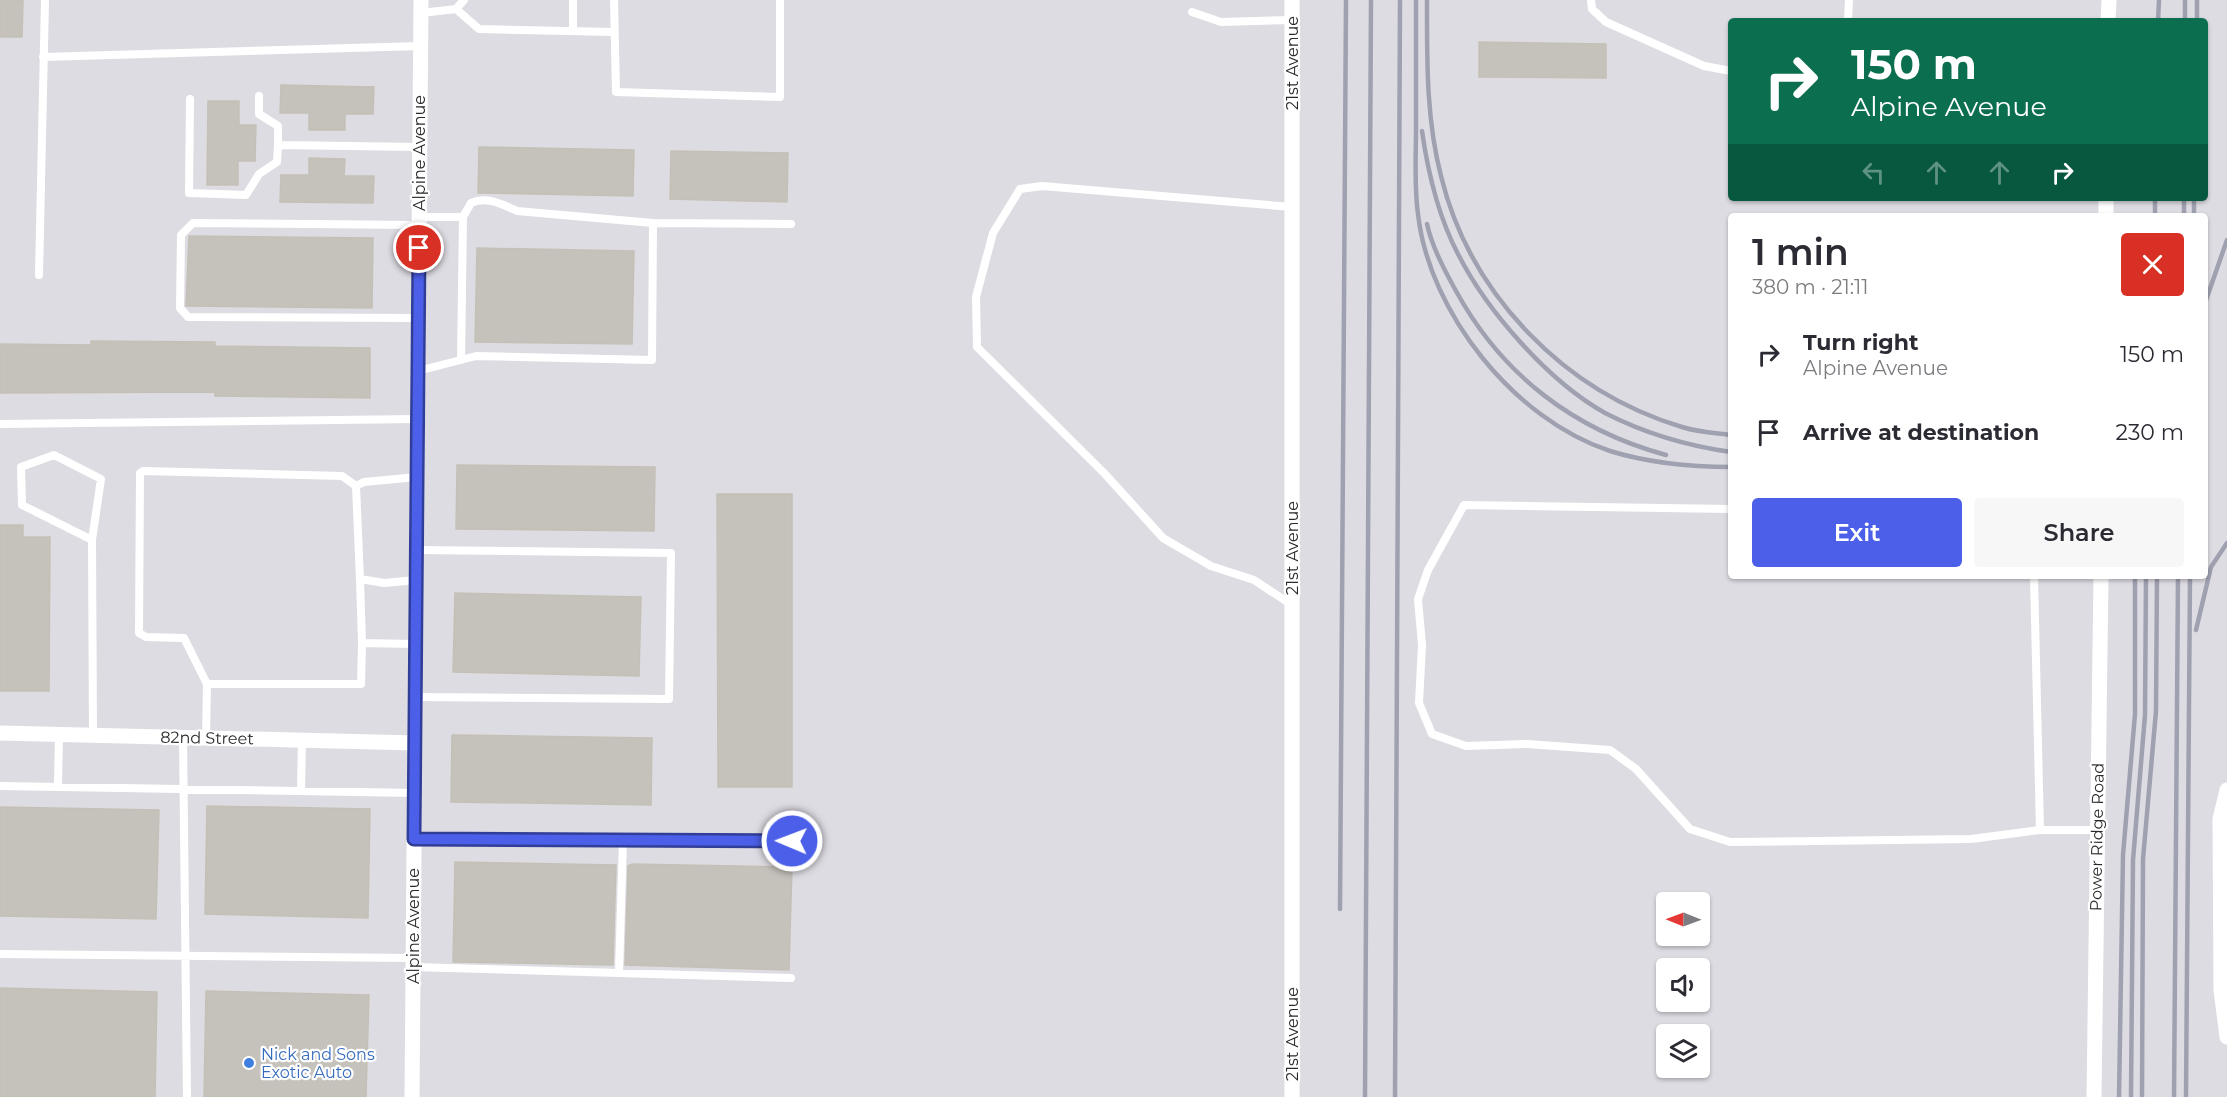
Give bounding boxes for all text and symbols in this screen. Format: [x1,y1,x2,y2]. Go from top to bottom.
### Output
street label: 21st Avenue [1283,16,1302,110]
text: 150 m [1851,38,1977,90]
icon: right [1752,42,1830,120]
text: Alpine Avenue [1851,90,2047,123]
street label: Alpine Avenue [410,95,429,211]
icon: left [1857,156,1890,189]
icon: ahead [1920,156,1953,189]
icon: ahead [1983,156,2016,189]
icon: right [2046,156,2079,189]
pin [393,222,444,273]
text: 1 min [1752,230,1849,274]
icon: arrive [402,231,435,264]
button: close [2121,233,2184,296]
text: 380 m · 21:11 [1752,275,1869,299]
text: Turn right [1803,329,1918,356]
icon: right [1752,338,1785,371]
text: 150 m [2120,341,2184,368]
text: Alpine Avenue [1803,356,1948,380]
icon: arrive [1752,416,1785,449]
text: Arrive at destination [1803,419,2039,446]
text: 230 m [2115,419,2184,446]
button: Exit [1752,498,1962,567]
button: Share [1974,498,2184,567]
street label: 21st Avenue [1283,501,1302,595]
street label: 82nd Street [160,728,254,748]
street label: Power Ridge Road [2086,763,2108,911]
position arrow [760,809,824,873]
street label: Alpine Avenue [404,868,423,984]
north arrow [1656,892,1710,946]
map controls [1656,892,1710,1078]
button: sound [1656,958,1710,1012]
street label: 21st Avenue [1283,987,1302,1081]
button: layers [1656,1024,1710,1078]
place label: Nick and Sons Exotic Auto [261,1045,375,1082]
marker: Nick and Sons Exotic Auto [242,1056,256,1070]

